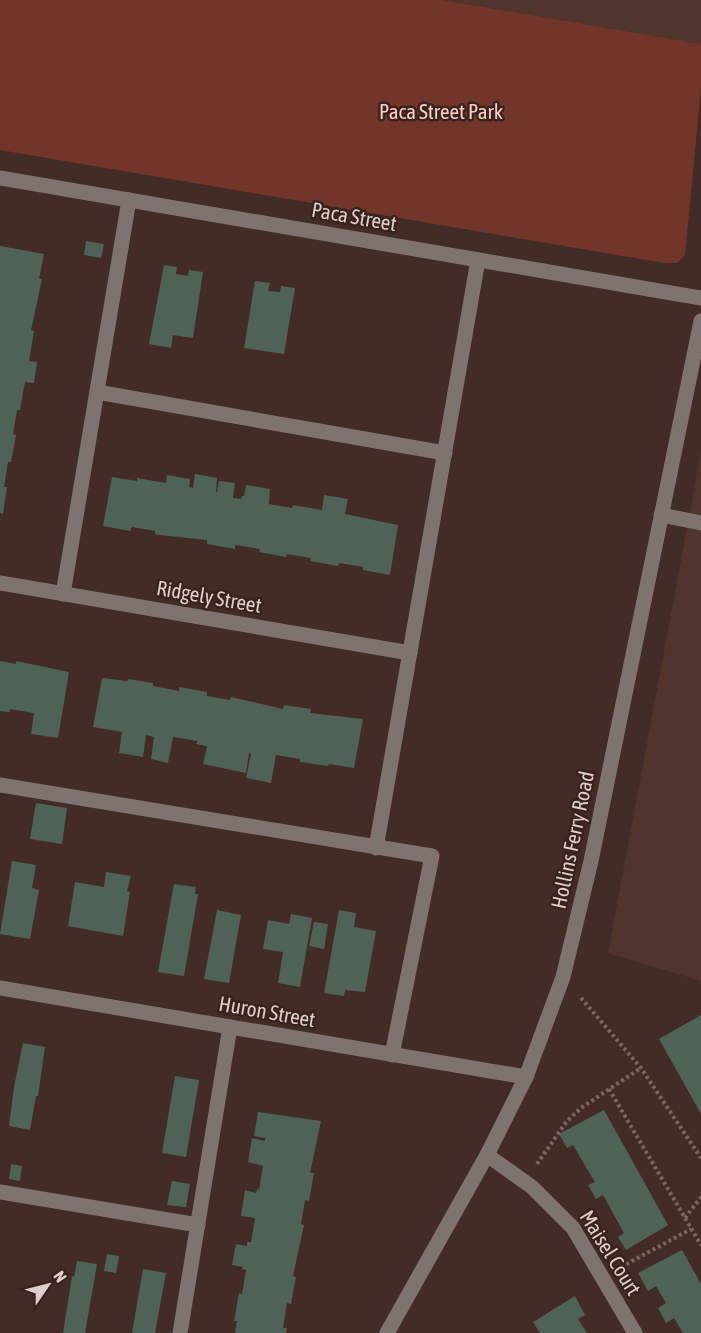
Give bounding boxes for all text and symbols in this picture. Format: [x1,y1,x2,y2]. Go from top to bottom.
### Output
park label: Paca Street Park [379,99,503,123]
street label: Paca Street [310,197,399,235]
street label: Ridgely Street [155,575,264,617]
street label: Hollins Ferry Road [546,769,598,911]
street label: Huron Street [217,991,317,1031]
street label: Maisel Court [575,1206,646,1299]
north arrow [18,1255,78,1315]
text: N [50,1267,70,1285]

